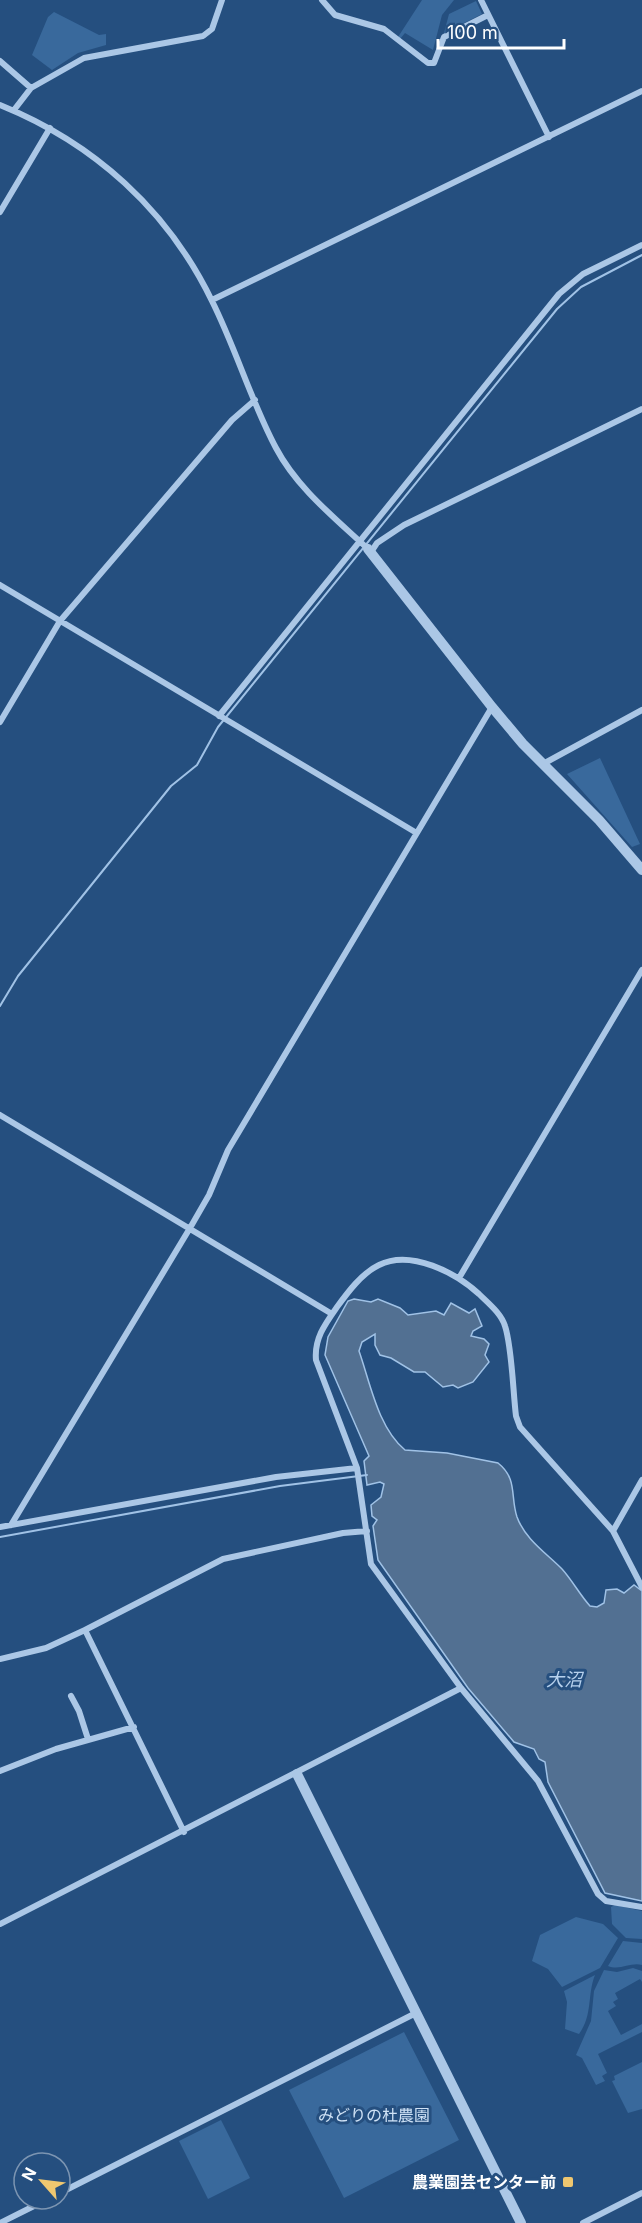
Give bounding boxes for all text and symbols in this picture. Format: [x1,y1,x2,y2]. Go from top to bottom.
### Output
scale bar [438,12,564,50]
text: 100 m [447,22,498,43]
water label: 大沼 [546,1669,585,1690]
park label: みどりの杜農園 [318,2105,430,2125]
north arrow [12,2151,72,2211]
text: N [17,2164,40,2184]
place label: 農業園芸センター前 [412,2172,556,2192]
marker: 農業園芸センター前 [561,2175,575,2189]

